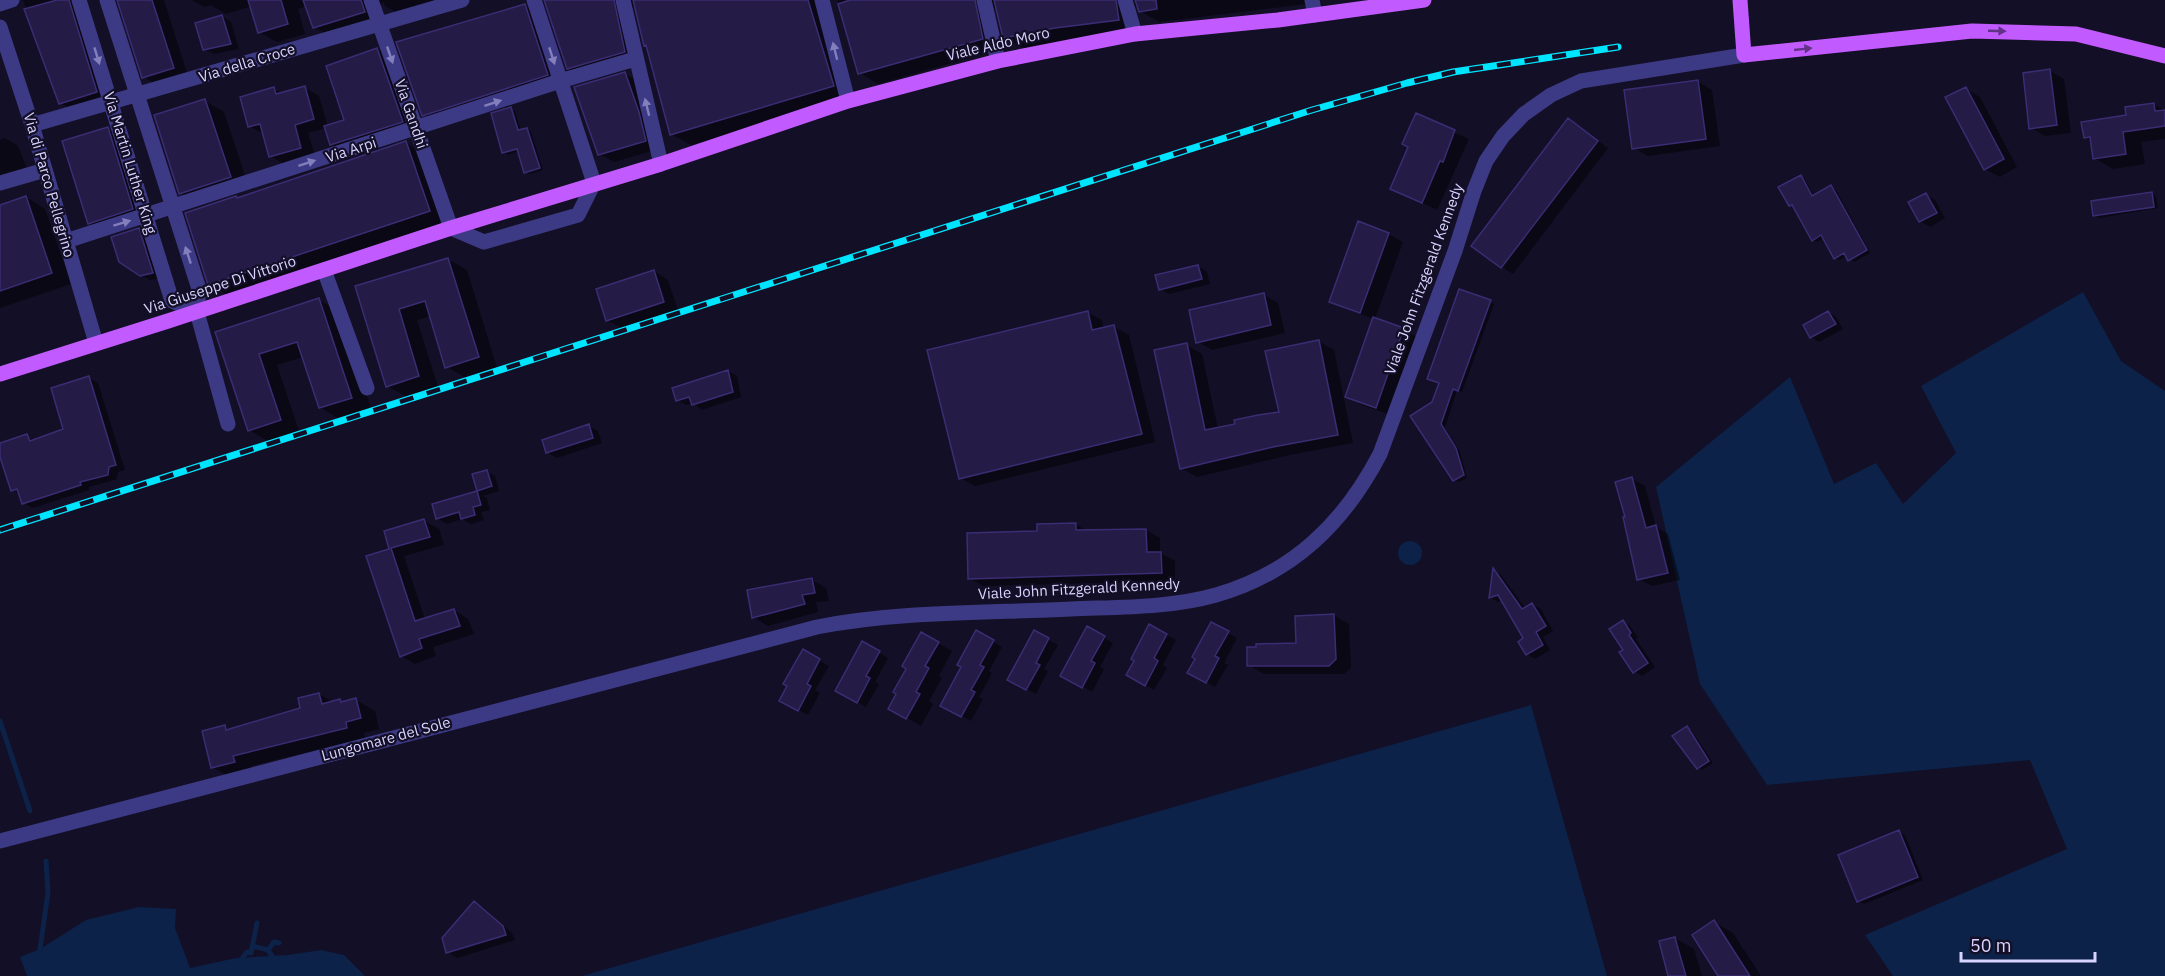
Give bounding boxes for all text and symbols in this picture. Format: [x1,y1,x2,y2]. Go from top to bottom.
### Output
street label: Viale Aldo Moro [944,22,1051,65]
one-way arrow [1987,27,2006,36]
street label: Via della Croce [196,39,297,86]
one-way arrow [830,41,839,59]
one-way arrow [1793,44,1812,54]
one-way arrow [386,46,396,64]
one-way arrow [93,47,102,65]
one-way arrow [548,47,557,65]
street label: Via Gandhi [391,77,432,151]
street label: Via Martin Luther King [100,89,161,236]
one-way arrow [642,97,651,116]
one-way arrow [484,98,502,107]
street label: Via di Parco Pellegrino [20,110,79,259]
street label: Via Arpi [323,132,379,167]
one-way arrow [298,158,316,168]
street label: Viale John Fitzgerald Kennedy [1380,180,1467,377]
one-way arrow [113,218,131,228]
one-way arrow [183,246,193,264]
street label: Via Giuseppe Di Vittorio [142,251,298,318]
street label: Viale John Fitzgerald Kennedy [977,574,1181,603]
street label: Lungomare del Sole [319,712,453,765]
scale bar [1961,925,2094,963]
text: 50 m [1970,934,2012,957]

